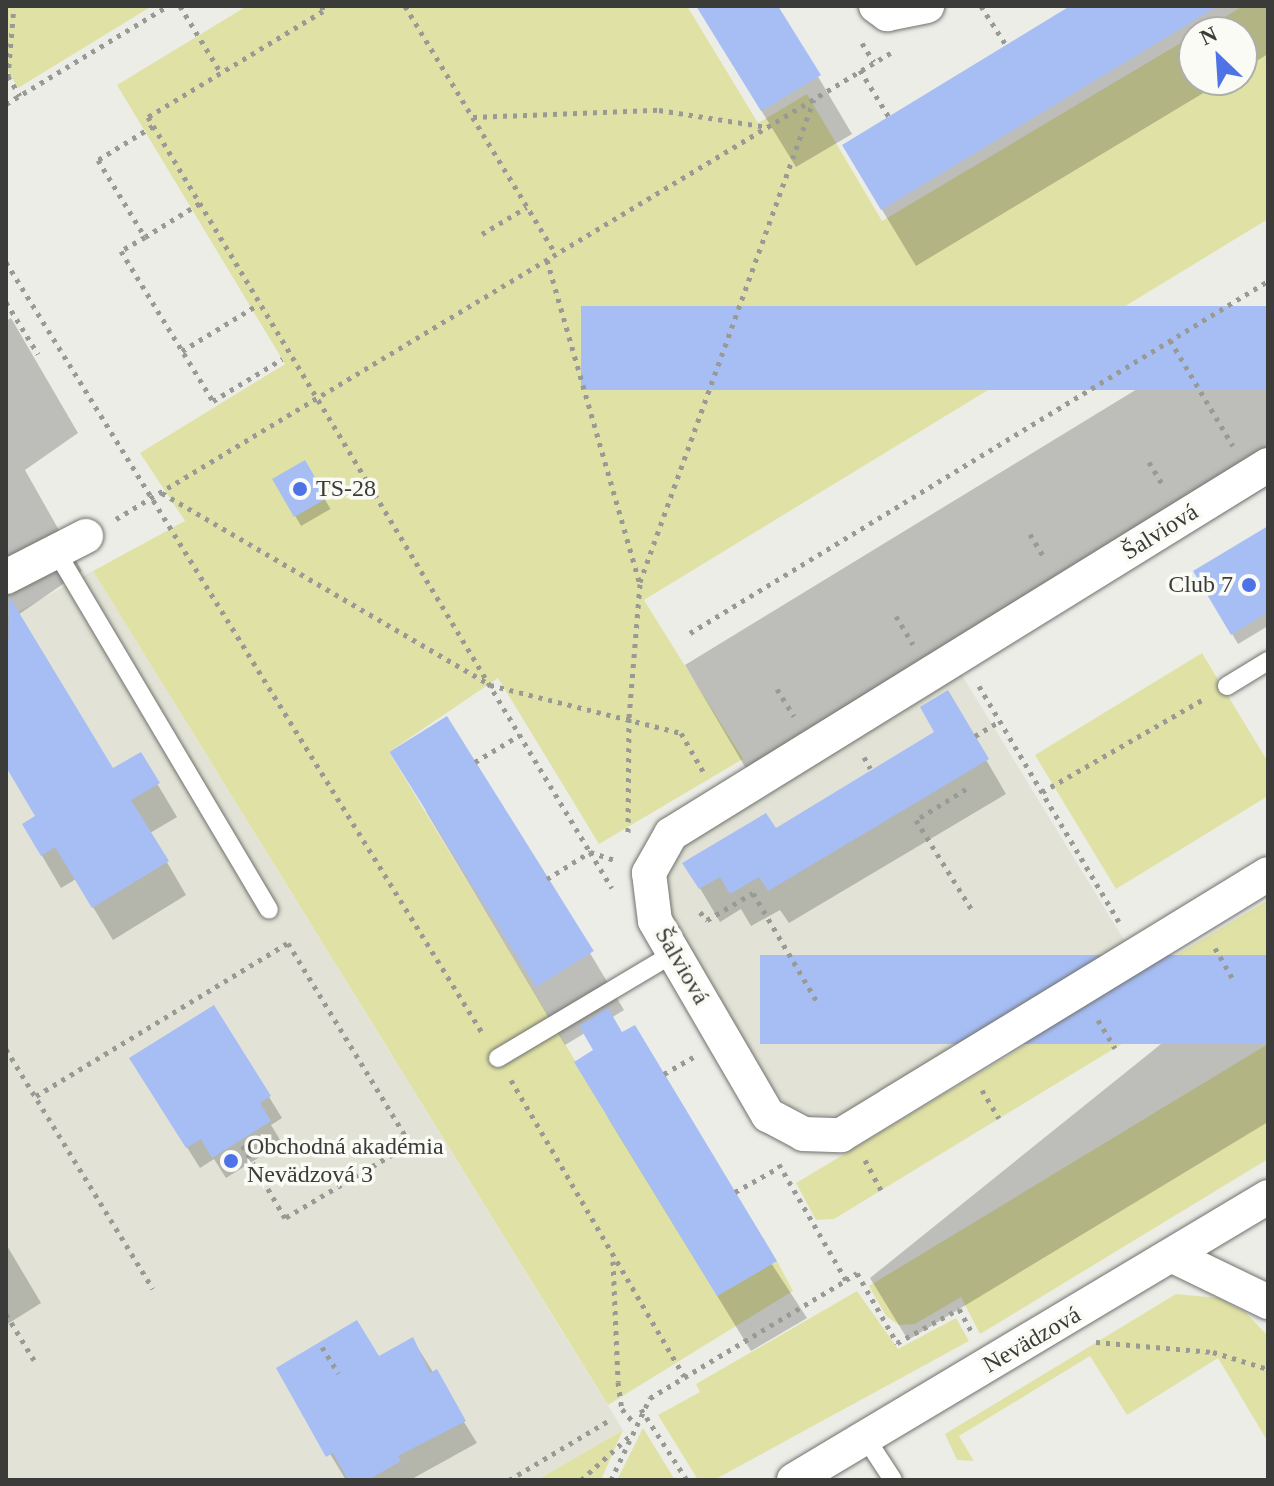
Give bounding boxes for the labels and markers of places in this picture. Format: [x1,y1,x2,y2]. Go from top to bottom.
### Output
place label: TS-28 [316,475,376,503]
marker: TS-28 [291,480,309,498]
place label: Club 7 [1168,571,1233,599]
marker: Club 7 [1240,576,1258,594]
place label: Obchodná akadémia Nevädzová 3 [247,1133,444,1189]
marker: Obchodná akadémia Nevädzová 3 [222,1152,240,1170]

